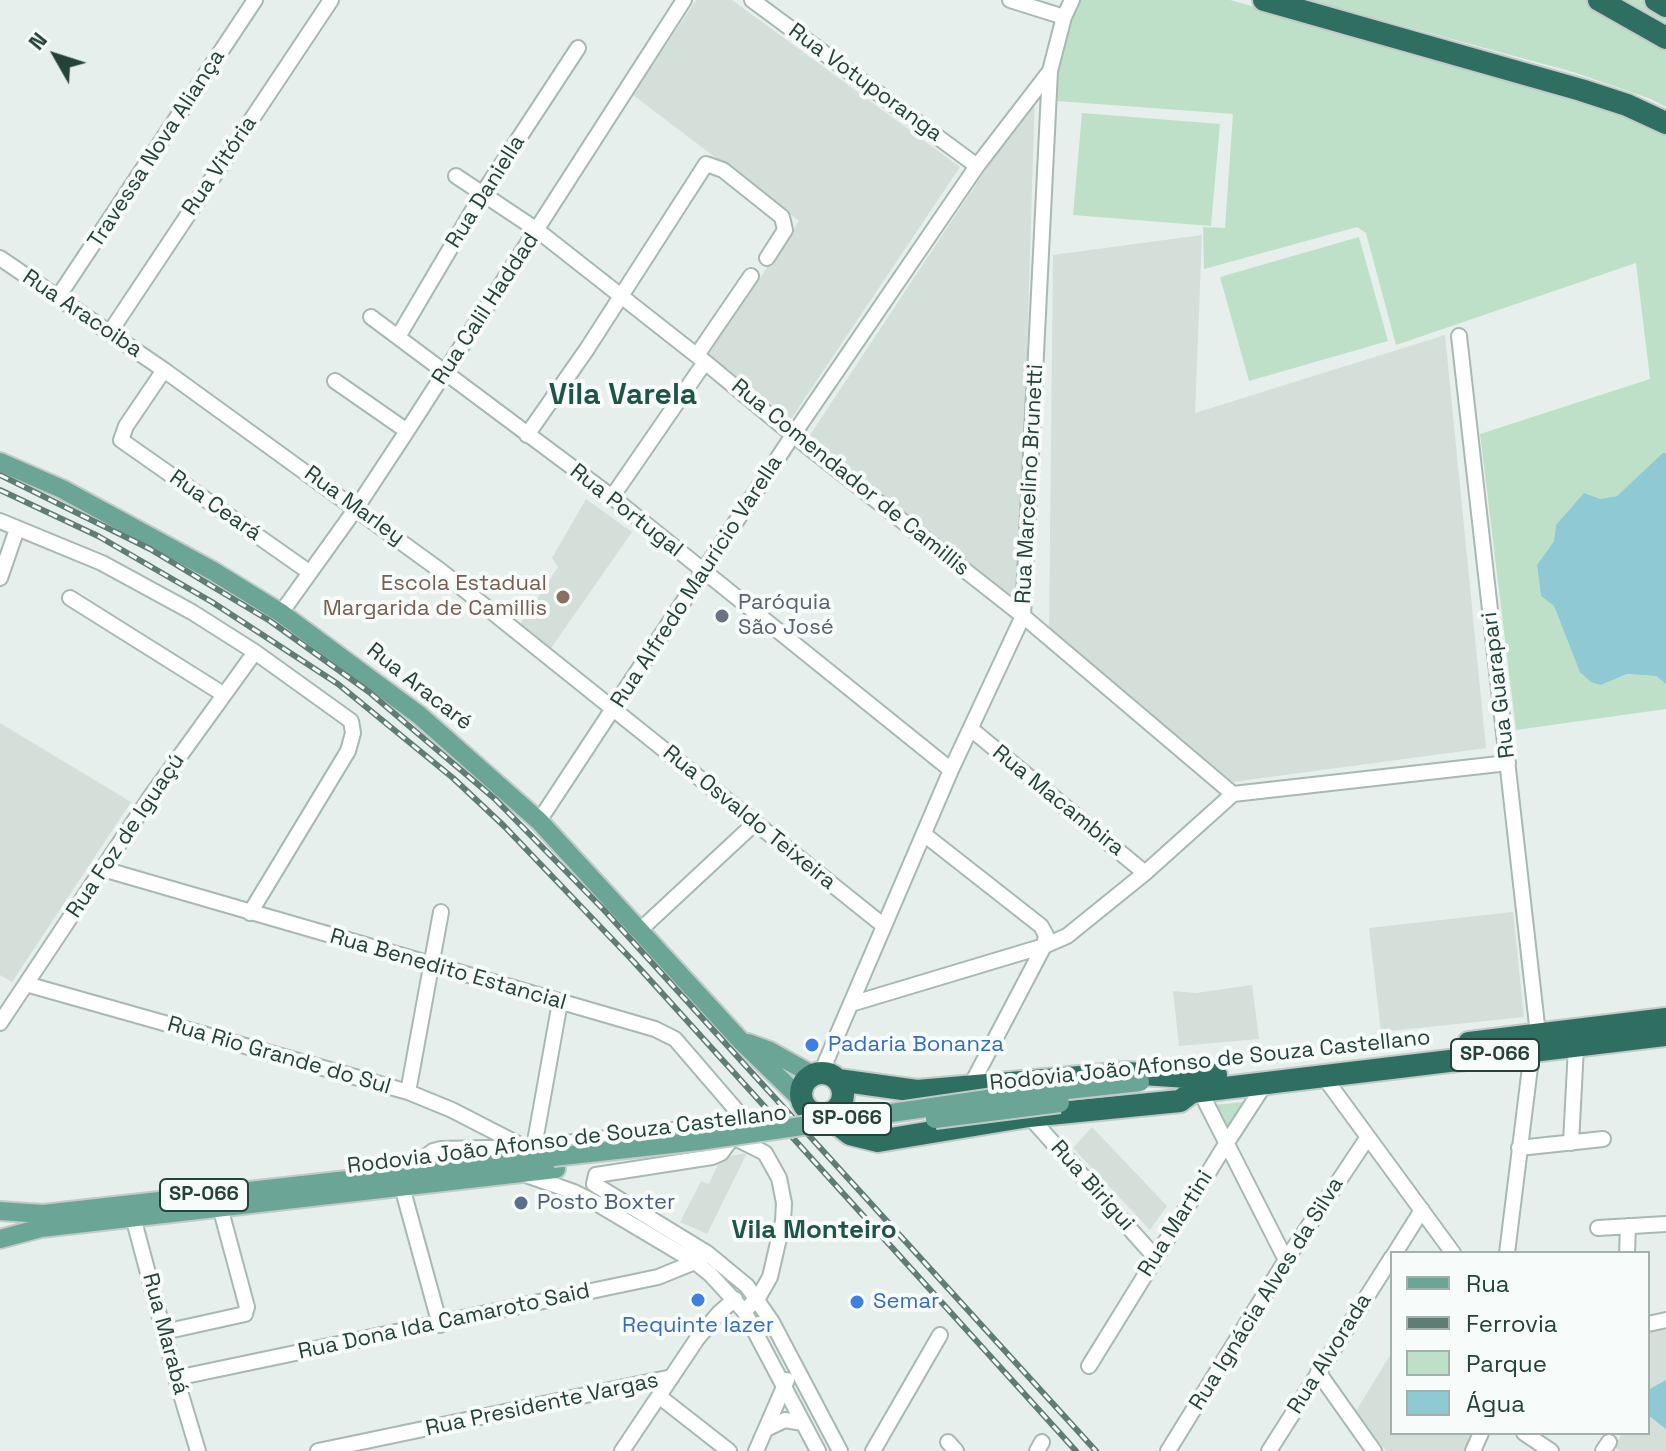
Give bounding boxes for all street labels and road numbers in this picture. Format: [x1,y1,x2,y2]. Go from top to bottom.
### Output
street label: Rua Votuporanga [783,18,947,148]
street label: Travessa Nova Aliança [83,45,231,253]
street label: Rua Vitória [177,111,263,221]
street label: Rua Daniella [441,131,531,253]
street label: Rua Calil Haddad [427,228,545,390]
street label: Rua Aracoiba [17,264,147,364]
street label: Rua Marcelino Brunetti [1011,363,1049,605]
street label: Rua Comendador de Camillis [726,374,974,582]
street label: Rua Alfredo Maurício Varella [606,451,788,713]
street label: Rua Portugal [564,459,688,563]
street label: Rua Marley [299,461,409,551]
street label: Rua Ceará [164,465,266,547]
street label: Rua Guarapari [1477,610,1521,760]
street label: Rua Aracaré [361,638,477,736]
street label: Rua Osvaldo Teixeira [657,740,841,896]
street label: Rua Macambira [987,740,1129,862]
street label: Rua Foz de Iguaçú [61,749,191,923]
street label: Rua Benedito Estancial [327,924,569,1016]
street label: Rua Rio Grande do Sul [164,1011,394,1101]
street label: Rodovia João Afonso de Souza Castellano [988,1025,1432,1097]
road number: SP-066 [1451,1039,1539,1071]
street label: Rodovia João Afonso de Souza Castellano [346,1100,788,1180]
road number: SP-066 [803,1103,891,1135]
street label: Rua Birigui [1045,1135,1139,1237]
street label: Rua Martini [1133,1166,1219,1282]
street label: Rua Ignácia Alves da Silva [1184,1173,1350,1415]
road number: SP-066 [160,1179,248,1211]
street label: Rua Marabá [136,1270,194,1398]
street label: Rua Dona Ida Camaroto Said [296,1278,592,1366]
street label: Rua Alvorada [1283,1289,1377,1419]
street label: Rua Presidente Vargas [423,1367,661,1443]

